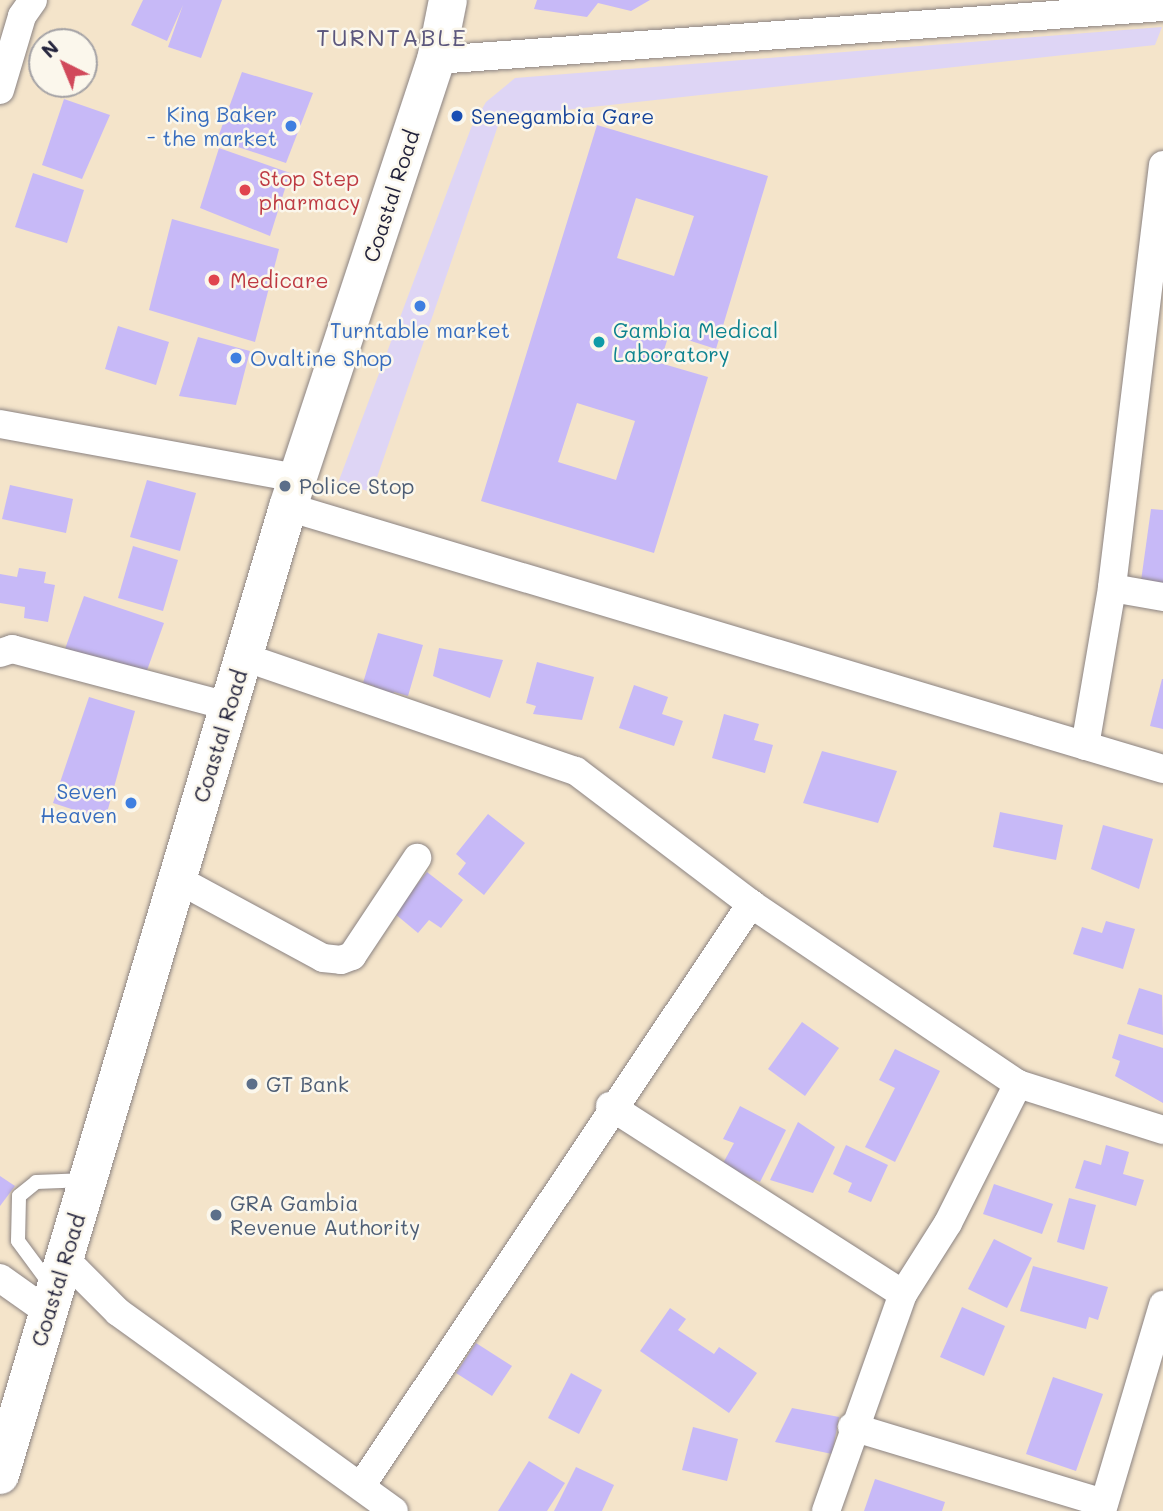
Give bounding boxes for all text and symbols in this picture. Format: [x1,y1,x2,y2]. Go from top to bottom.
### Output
district label: TURNTABLE [317,23,467,51]
north arrow [28,28,98,98]
text: N [36,35,63,63]
place label: King Baker - the market [147,101,277,151]
place label: Senegambia Gare [471,103,654,129]
marker: Senegambia Gare [449,108,465,124]
marker: King Baker - the market [283,118,299,134]
street label: Coastal Road [358,127,424,265]
place label: Stop Step pharmacy [259,165,361,215]
marker: Stop Step pharmacy [237,182,253,198]
place label: Medicare [230,267,328,293]
marker: Medicare [204,270,224,290]
marker: Turntable market [412,298,428,314]
place label: Turntable market [330,317,510,343]
place label: Gambia Medical Laboratory [613,317,778,367]
marker: Gambia Medical Laboratory [591,334,607,350]
place label: Ovaltine Shop [250,345,392,371]
marker: Ovaltine Shop [228,350,244,366]
place label: Police Stop [299,473,415,499]
marker: Police Stop [277,478,293,494]
street label: Coastal Road [188,667,252,805]
place label: Seven Heaven [40,778,117,828]
marker: Seven Heaven [123,795,139,811]
place label: GT Bank [266,1071,349,1097]
marker: GT Bank [244,1076,260,1092]
place label: GRA Gambia Revenue Authority [230,1190,420,1240]
marker: GRA Gambia Revenue Authority [208,1207,224,1223]
street label: Coastal Road [26,1211,90,1349]

